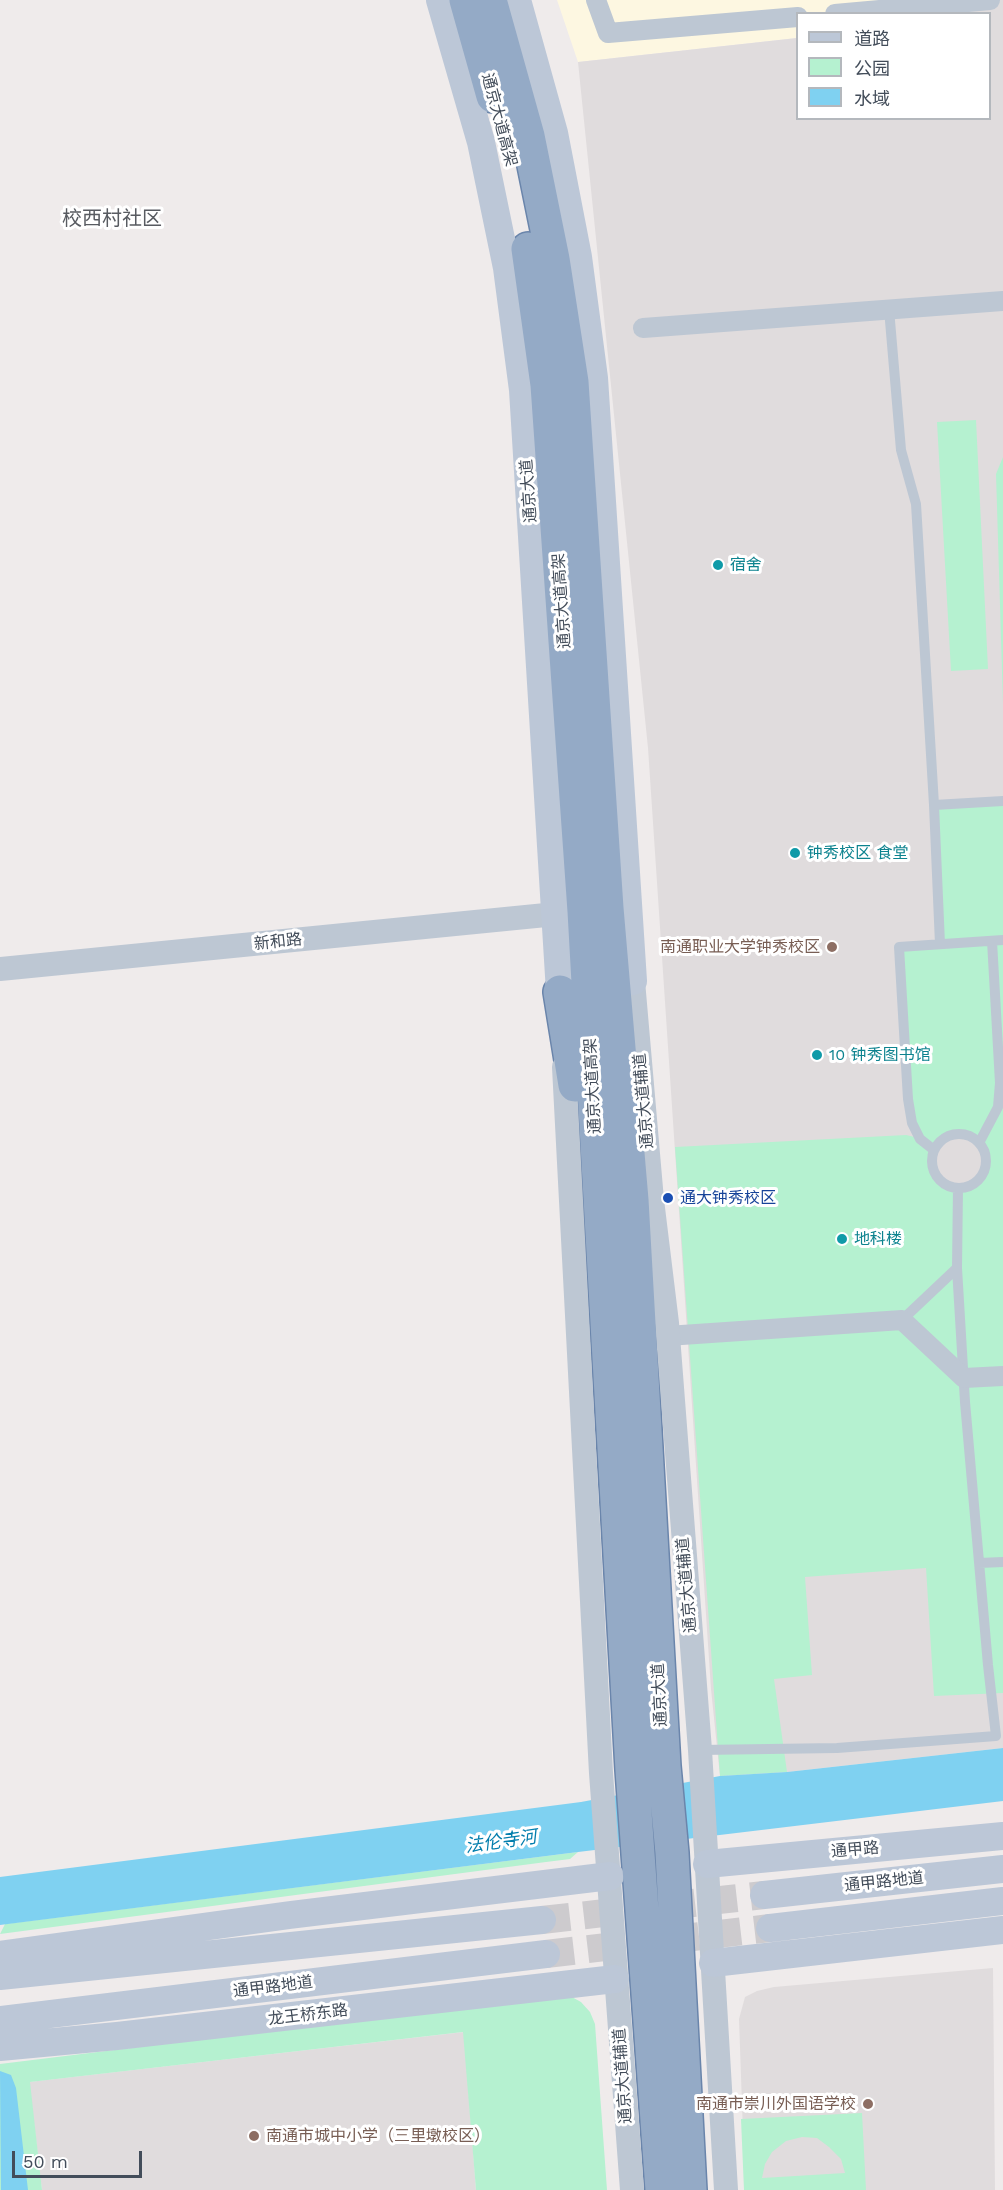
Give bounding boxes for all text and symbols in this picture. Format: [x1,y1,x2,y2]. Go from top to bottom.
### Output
legend [796,12,991,120]
text: 道路 [854,28,890,49]
text: 公园 [854,58,890,79]
street label: 通京大道高架 [477,71,521,169]
text: 水域 [854,88,890,109]
district label: 校西村社区 [62,207,162,231]
street label: 通京大道 [517,458,541,524]
street label: 通京大道高架 [549,552,575,650]
place label: 宿舍 [730,555,762,575]
marker: 宿舍 [711,558,725,572]
place label: 钟秀校区 食堂 [807,843,908,863]
marker: 钟秀校区 食堂 [788,846,802,860]
street label: 新和路 [253,930,303,954]
place label: 南通职业大学钟秀校区 [660,937,820,957]
marker: 南通职业大学钟秀校区 [825,940,839,954]
street label: 通京大道高架 [581,1038,605,1134]
place label: 10 钟秀图书馆 [829,1045,931,1065]
marker: 10 钟秀图书馆 [810,1048,824,1062]
street label: 通京大道辅道 [630,1052,658,1150]
place label: 通大钟秀校区 [680,1188,776,1208]
marker: 通大钟秀校区 [661,1191,675,1205]
place label: 地科楼 [854,1229,902,1249]
marker: 地科楼 [835,1232,849,1246]
street label: 通京大道辅道 [673,1536,701,1634]
street label: 通京大道 [649,1663,671,1727]
water label: 法伦寺河 [464,1826,538,1858]
street label: 通甲路 [830,1838,880,1862]
street label: 通甲路地道 [843,1868,925,1896]
street label: 通甲路地道 [232,1973,314,2001]
street label: 龙王桥东路 [267,2001,349,2029]
street label: 通京大道辅道 [610,2027,636,2125]
place label: 南通市崇川外国语学校 [696,2094,856,2114]
marker: 南通市崇川外国语学校 [861,2097,875,2111]
place label: 南通市城中小学（三里墩校区） [266,2126,490,2146]
marker: 南通市城中小学（三里墩校区） [247,2129,261,2143]
scale bar [15,2139,146,2177]
text: 50 m [23,2151,68,2172]

